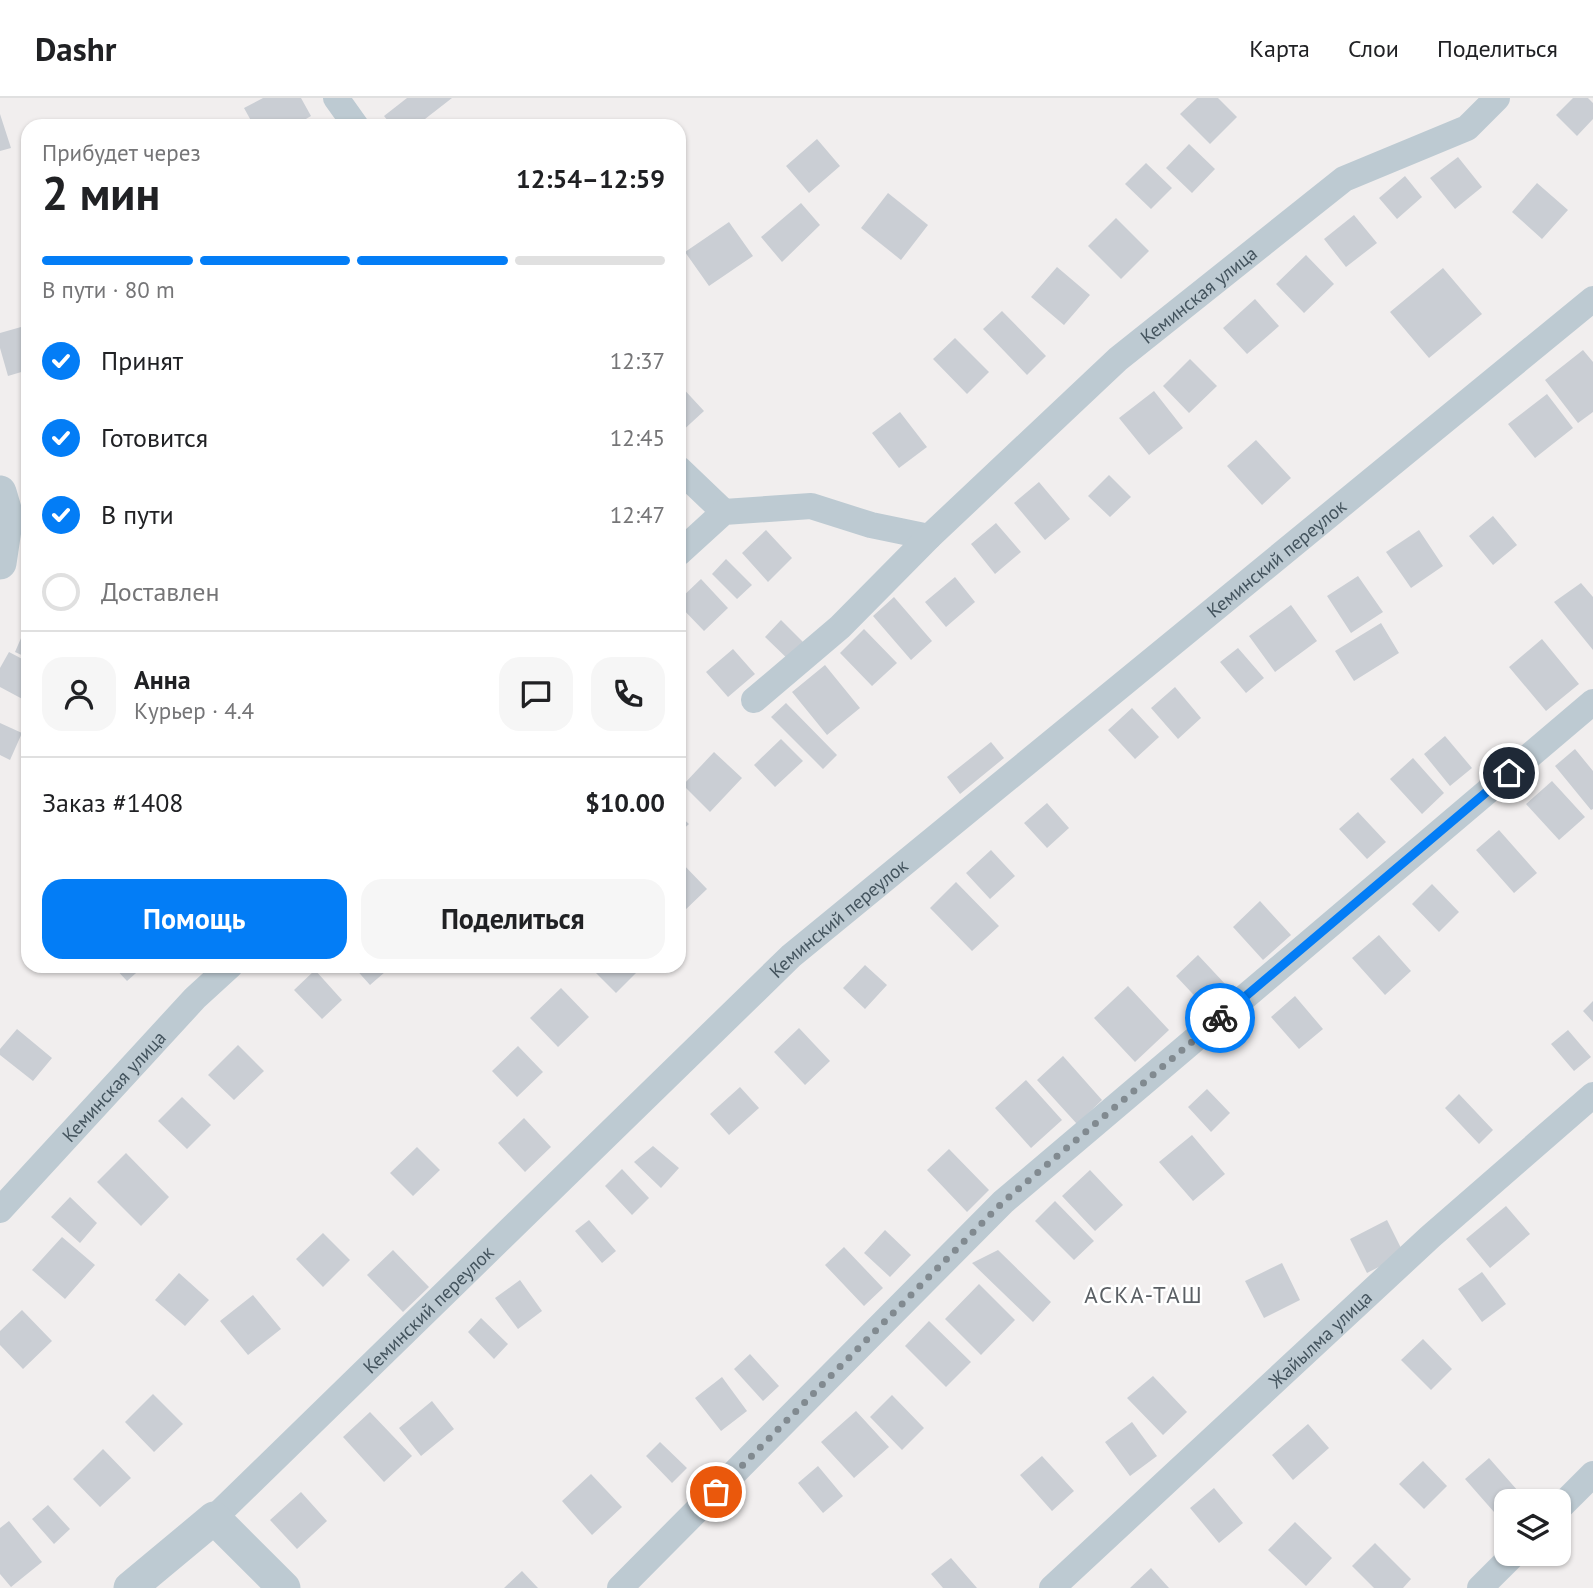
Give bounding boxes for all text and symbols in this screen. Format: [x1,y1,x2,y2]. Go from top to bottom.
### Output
text: Dashr [35,27,116,70]
text: Карта [1249,33,1310,64]
text: Слои [1348,33,1399,64]
text: Поделиться [1437,33,1558,64]
text: Прибудет через [42,138,201,167]
text: 12:54–12:59 [516,162,665,195]
text: 2 мин [42,163,160,223]
street label: Кеминская улица [1135,241,1262,349]
text: В пути · 80 m [42,275,175,304]
icon: check [42,342,80,380]
text: Принят [101,344,183,377]
text: 12:37 [610,346,665,375]
icon: check [42,419,80,457]
text: Готовится [101,421,208,454]
text: 12:45 [610,423,665,452]
street label: Кеминский переулок [1202,494,1351,623]
icon: check [42,496,80,534]
text: В пути [101,498,174,531]
text: 12:47 [610,500,665,529]
text: Доставлен [101,575,220,608]
button: person [42,657,116,731]
button: chat [499,657,573,731]
button: phone [591,657,665,731]
text: Анна [134,663,191,696]
text: Курьер · 4.4 [134,696,254,725]
pin [1479,743,1539,803]
icon: home [1490,754,1528,792]
text: Заказ #1408 [42,786,184,819]
text: $10.00 [585,786,665,819]
street label: Кеминский переулок [764,853,912,983]
button: Помощь [42,879,347,959]
button: Поделиться [361,879,665,959]
courier [1185,983,1255,1053]
icon: bike [1201,999,1239,1037]
street label: Кеминская улица [57,1026,171,1147]
street label: Кеминский переулок [358,1240,499,1378]
district label: АСКА-ТАШ [1084,1280,1204,1309]
street label: Жайылма улица [1263,1285,1377,1393]
pin [686,1462,746,1522]
icon: bag [697,1473,735,1511]
map controls [1494,1489,1571,1566]
button: layers [1494,1489,1571,1566]

